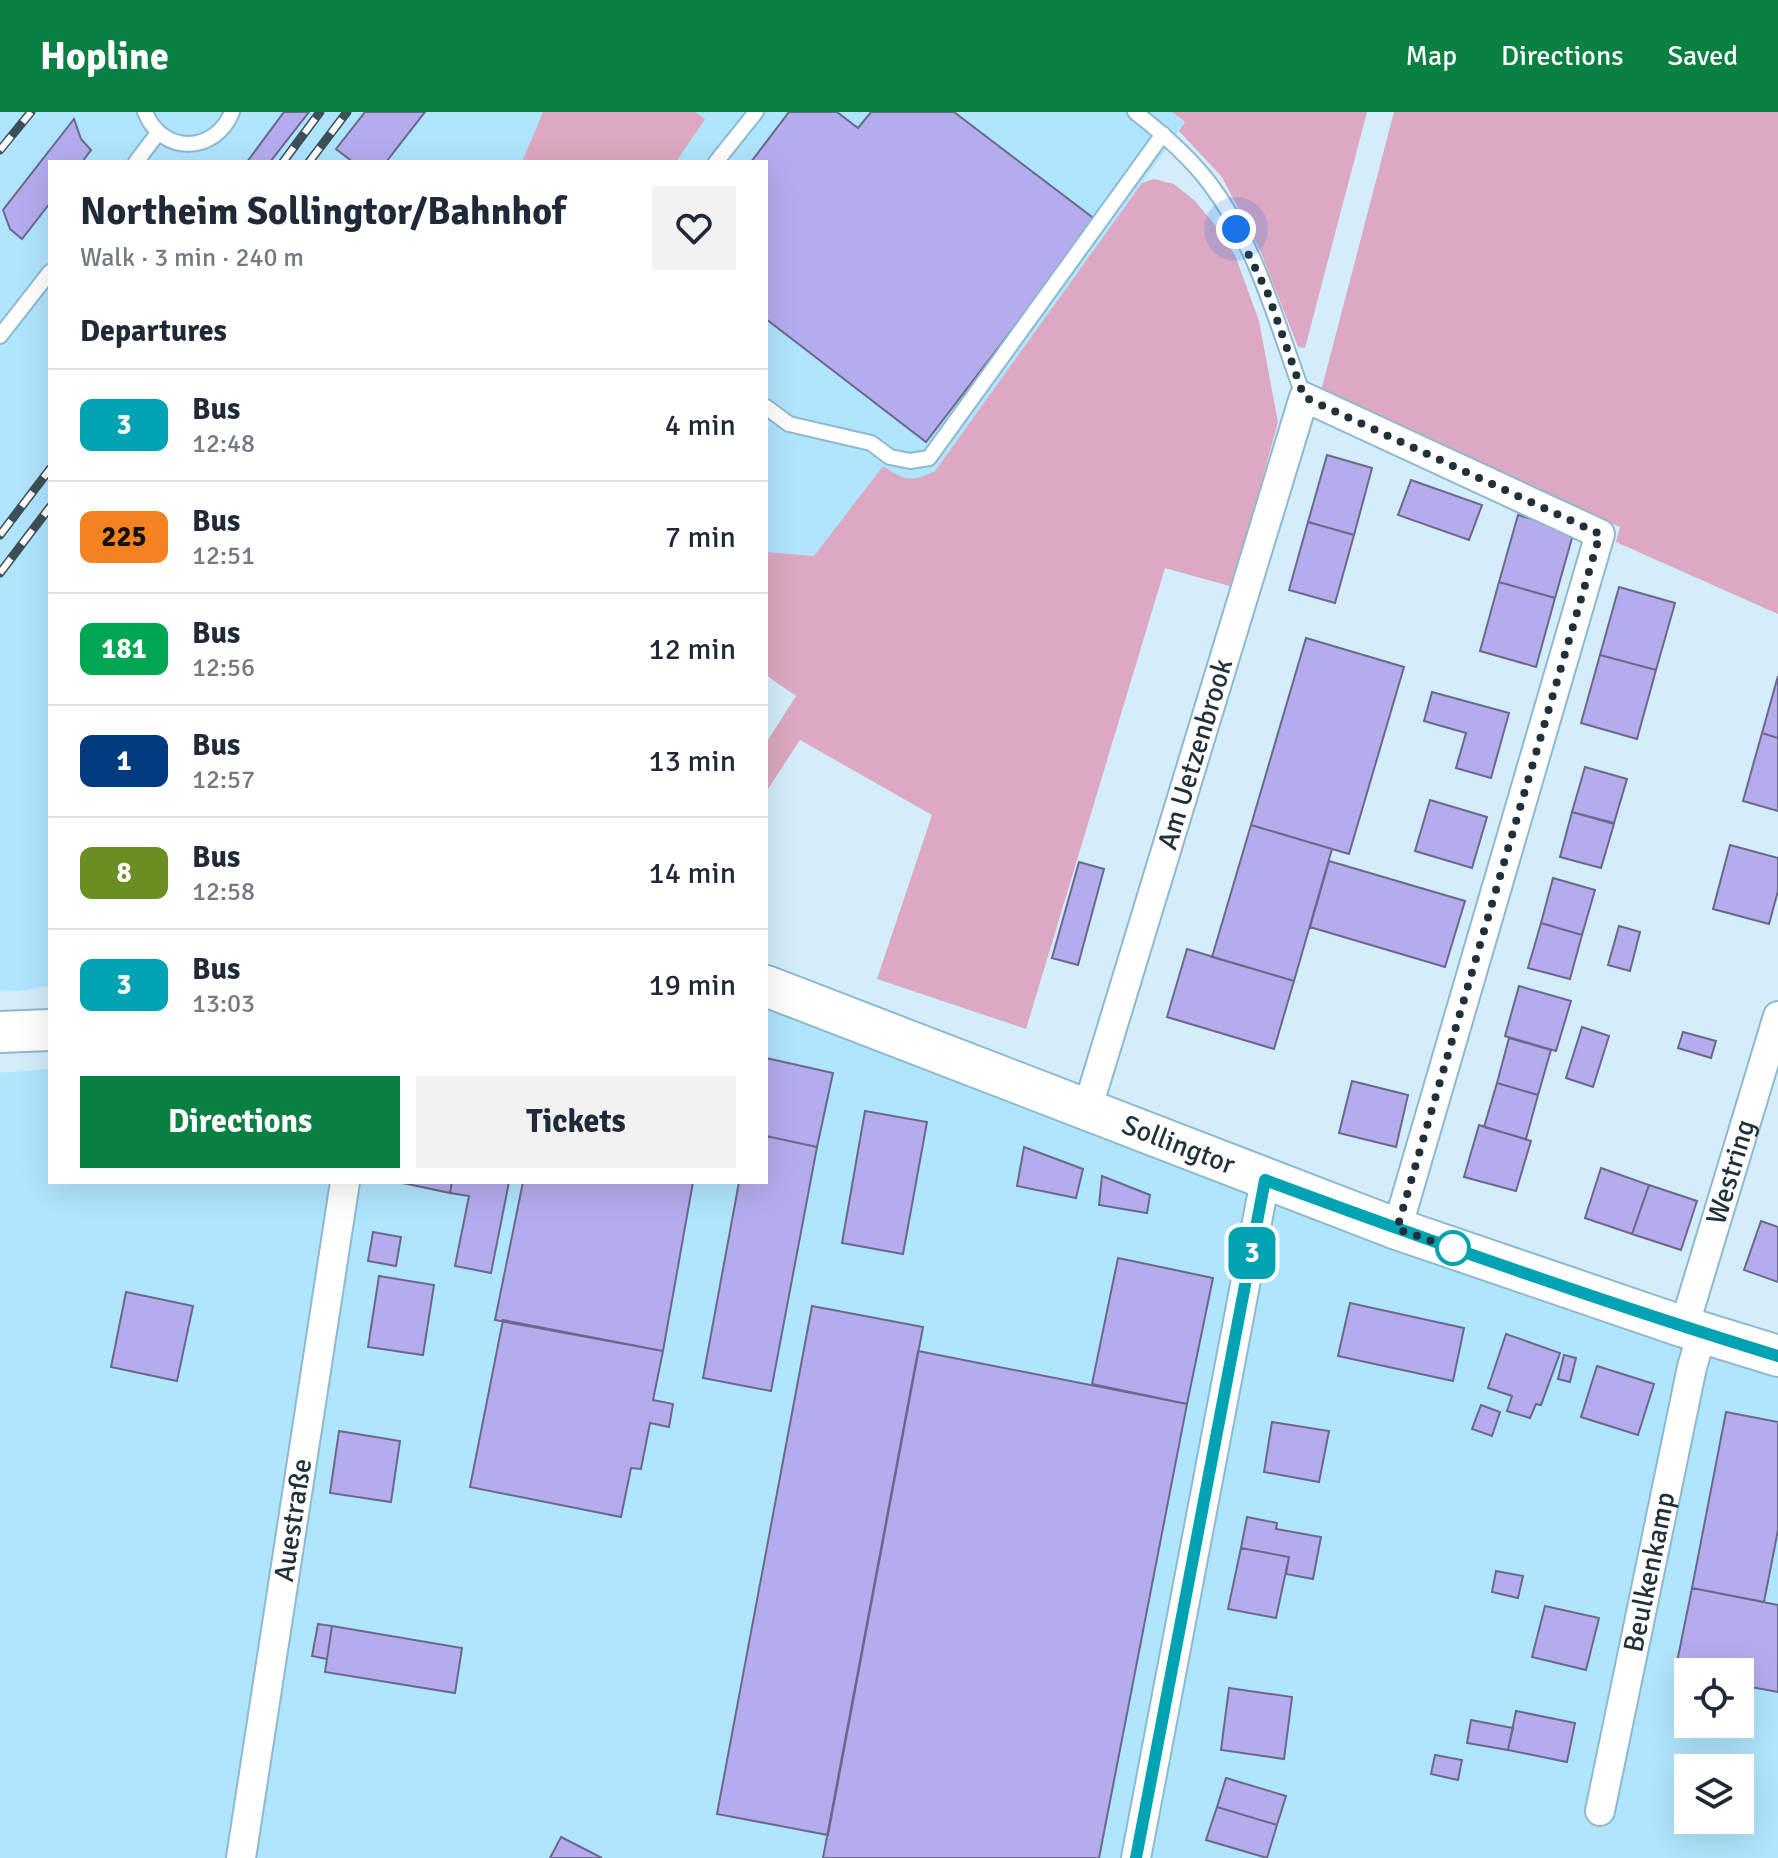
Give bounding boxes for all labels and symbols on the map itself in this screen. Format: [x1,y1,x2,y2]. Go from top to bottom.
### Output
your location [1216,209,1256,249]
street label: Am Uetzenbrook [1150,655,1240,854]
street label: Sollingtor [1117,1108,1240,1182]
street label: Westring [1699,1116,1763,1228]
line badge: 3 [1226,1227,1278,1279]
unlabelled marker [1436,1231,1470,1265]
street label: Auestraße [267,1456,319,1584]
street label: Beulkenkamp [1616,1489,1683,1655]

